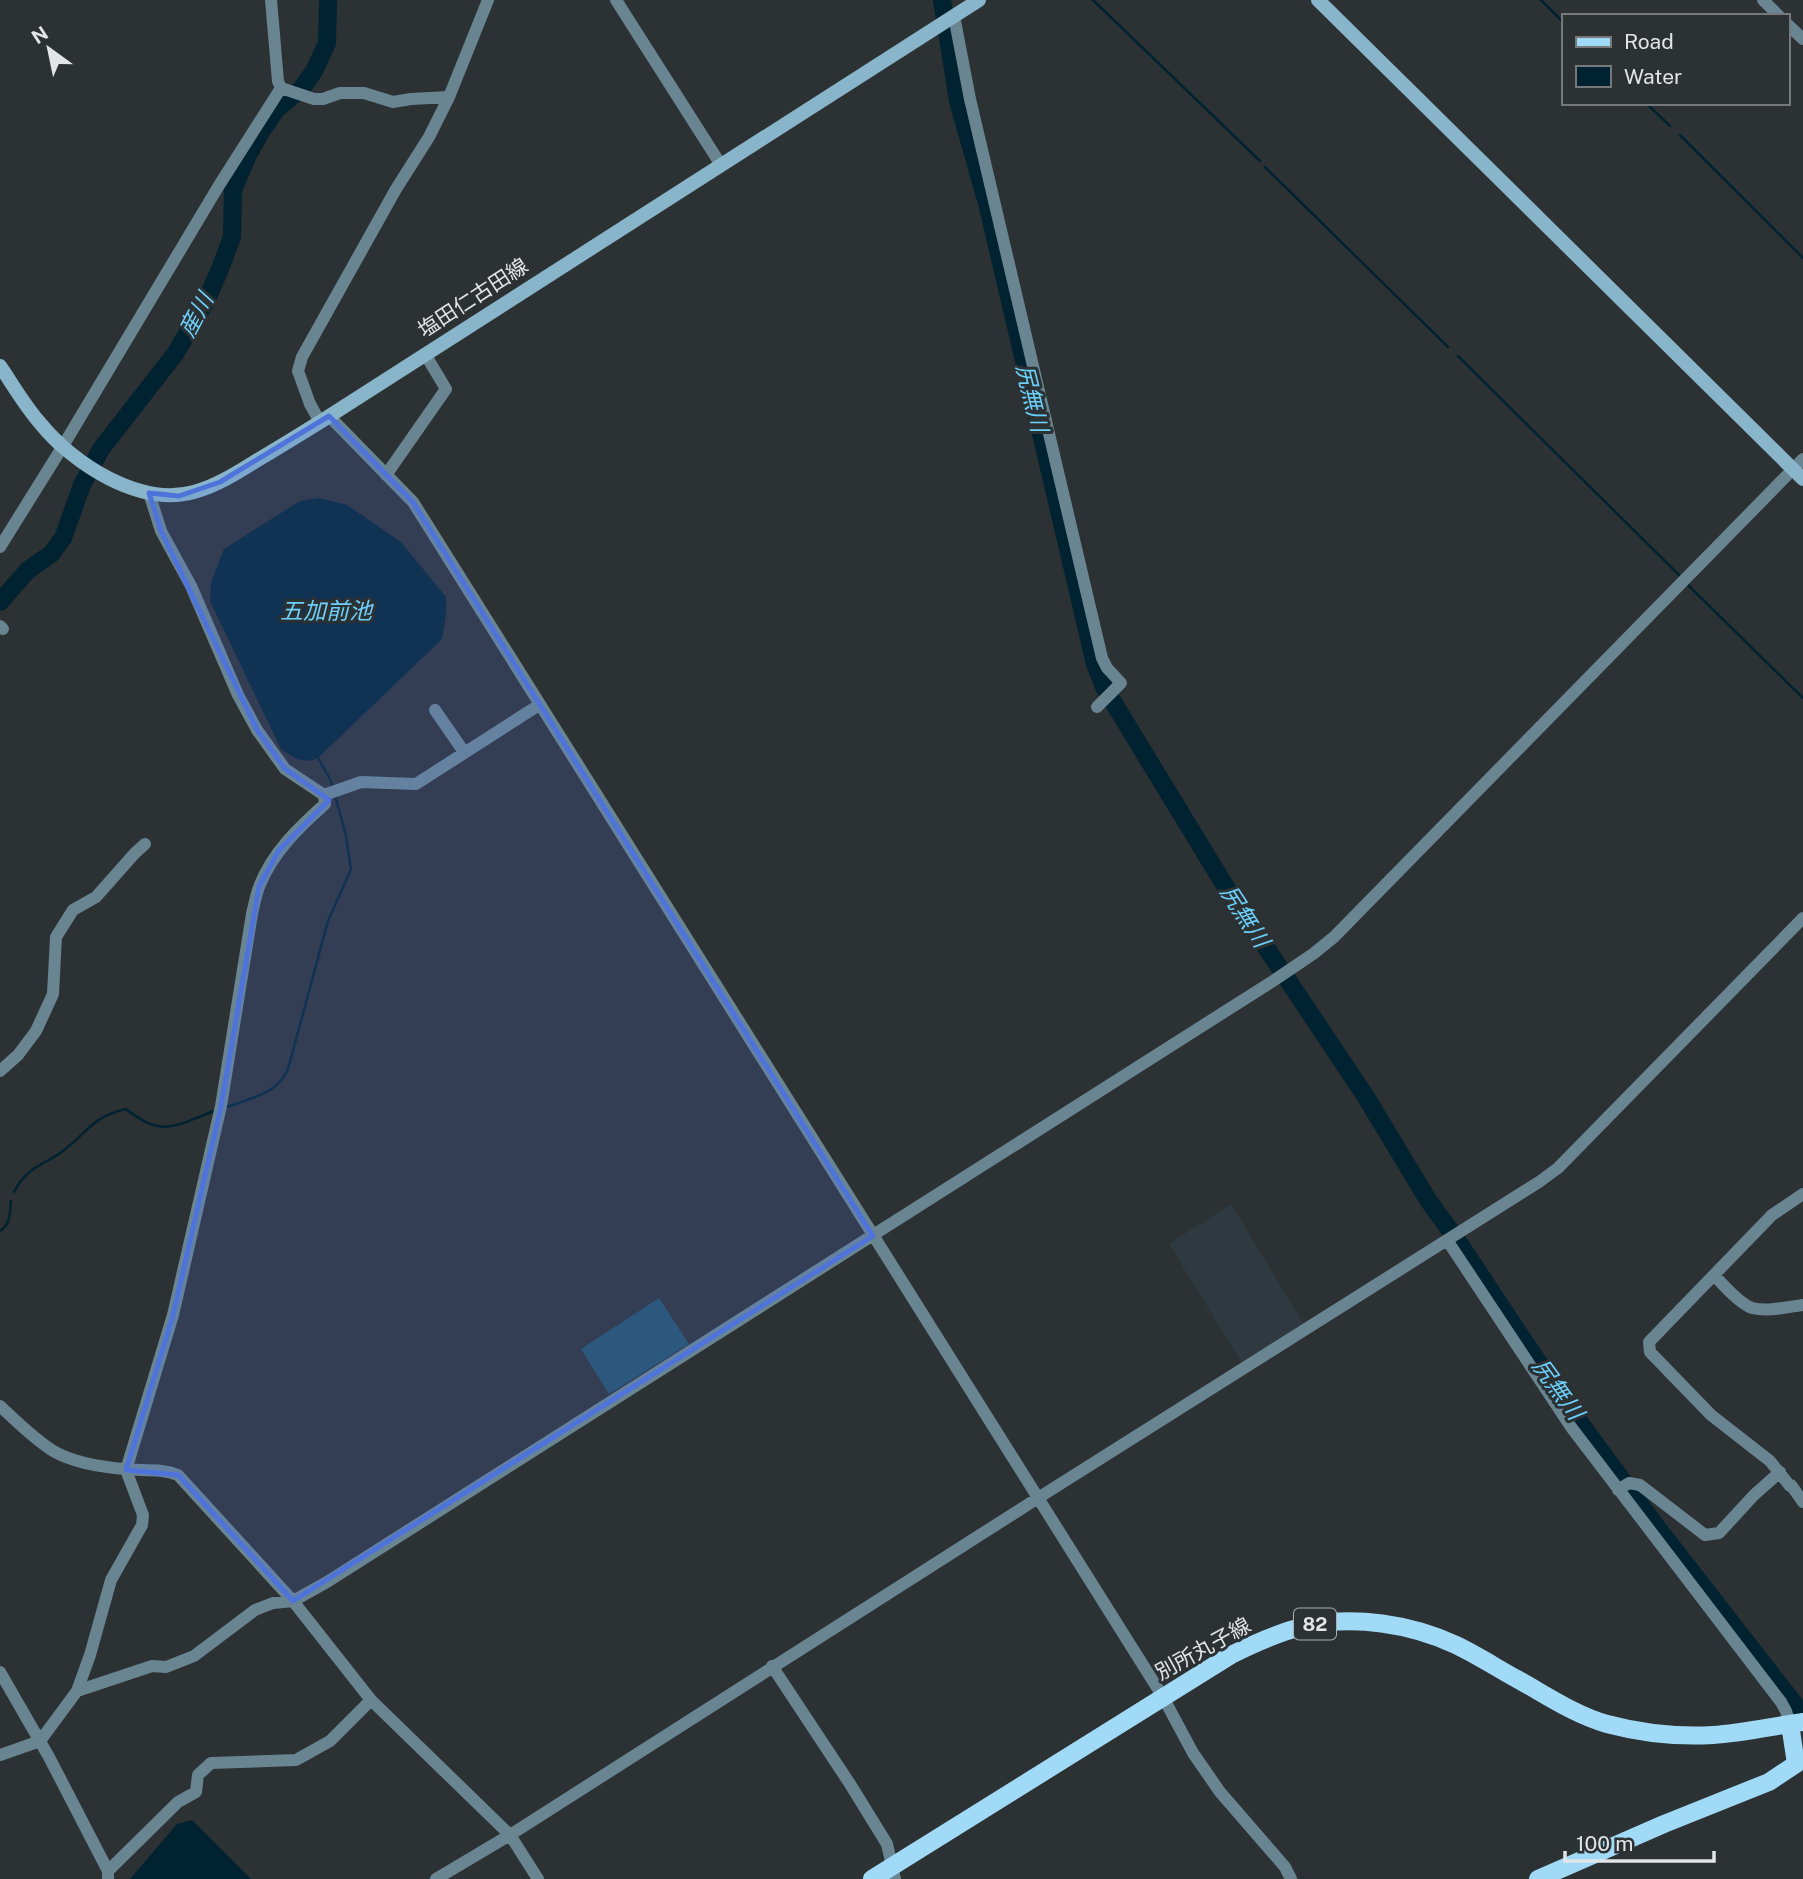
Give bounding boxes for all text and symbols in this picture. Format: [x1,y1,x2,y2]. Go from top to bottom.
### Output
north arrow [14,14,84,84]
legend [1562,14,1789,105]
text: N [28,21,52,48]
text: Road [1624,29,1674,54]
text: Water [1624,64,1682,89]
street label: 塩田仁古田線 [413,253,532,342]
water label: 産川 [173,285,220,341]
water label: 尻無川 [1011,361,1055,438]
water label: 五加前池 [280,597,374,624]
water label: 尻無川 [1215,879,1277,955]
water label: 尻無川 [1527,1353,1591,1427]
road number: 82 [1294,1608,1336,1640]
street label: 別所丸子線 [1151,1612,1255,1685]
scale bar [1565,1820,1714,1864]
text: 100 m [1576,1831,1633,1856]

